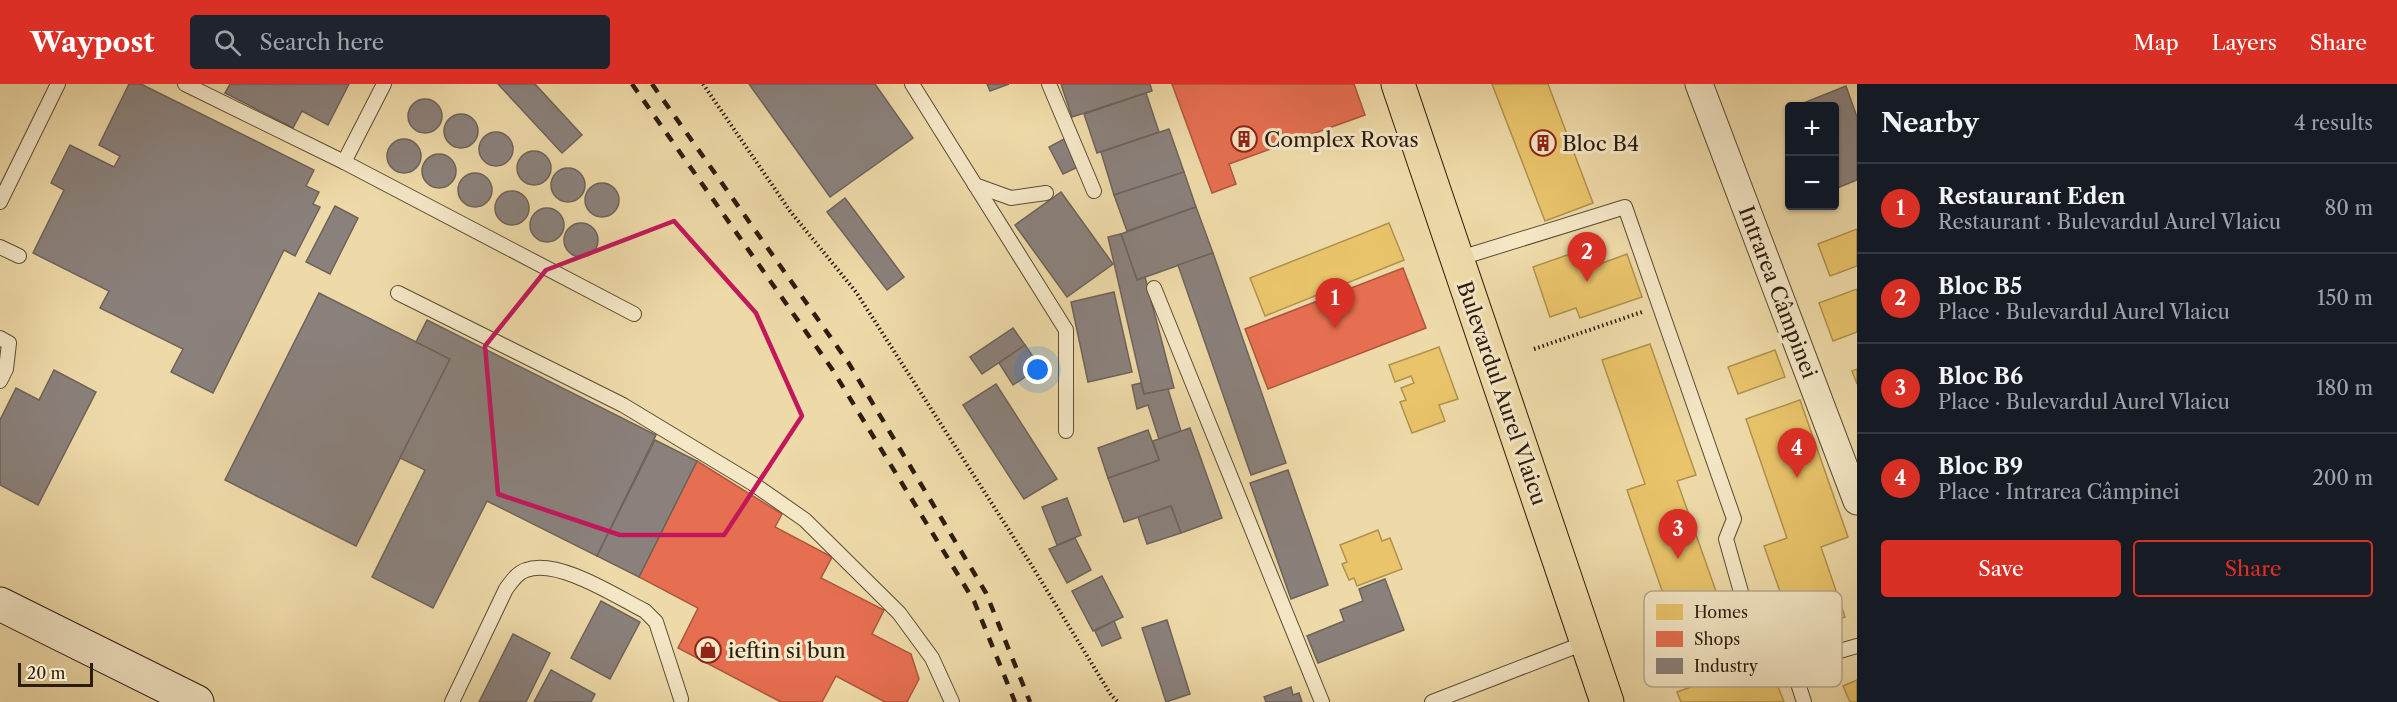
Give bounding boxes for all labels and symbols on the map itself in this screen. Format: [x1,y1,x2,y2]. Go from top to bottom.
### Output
building icon: Complex Rovas [1229,124,1259,154]
place label: Complex Rovas [1264,127,1419,152]
building icon: Bloc B4 [1528,128,1558,158]
place label: Bloc B4 [1562,131,1639,156]
street label: Intrarea Câmpinei [1734,202,1822,382]
pin: 2 [1568,232,1606,282]
pin: 1 [1316,278,1354,328]
street label: Bulevardul Aurel Vlaicu [1452,278,1552,508]
your location [1023,355,1052,384]
pin: 4 [1778,428,1816,478]
pin: 3 [1658,510,1698,559]
legend [1644,591,1842,687]
text: Homes [1694,602,1748,622]
text: Shops [1694,629,1740,649]
shop icon: ieftin si bun [693,635,723,665]
place label: ieftin si bun [728,638,846,663]
text: Industry [1694,656,1759,676]
scale bar [18,660,93,688]

